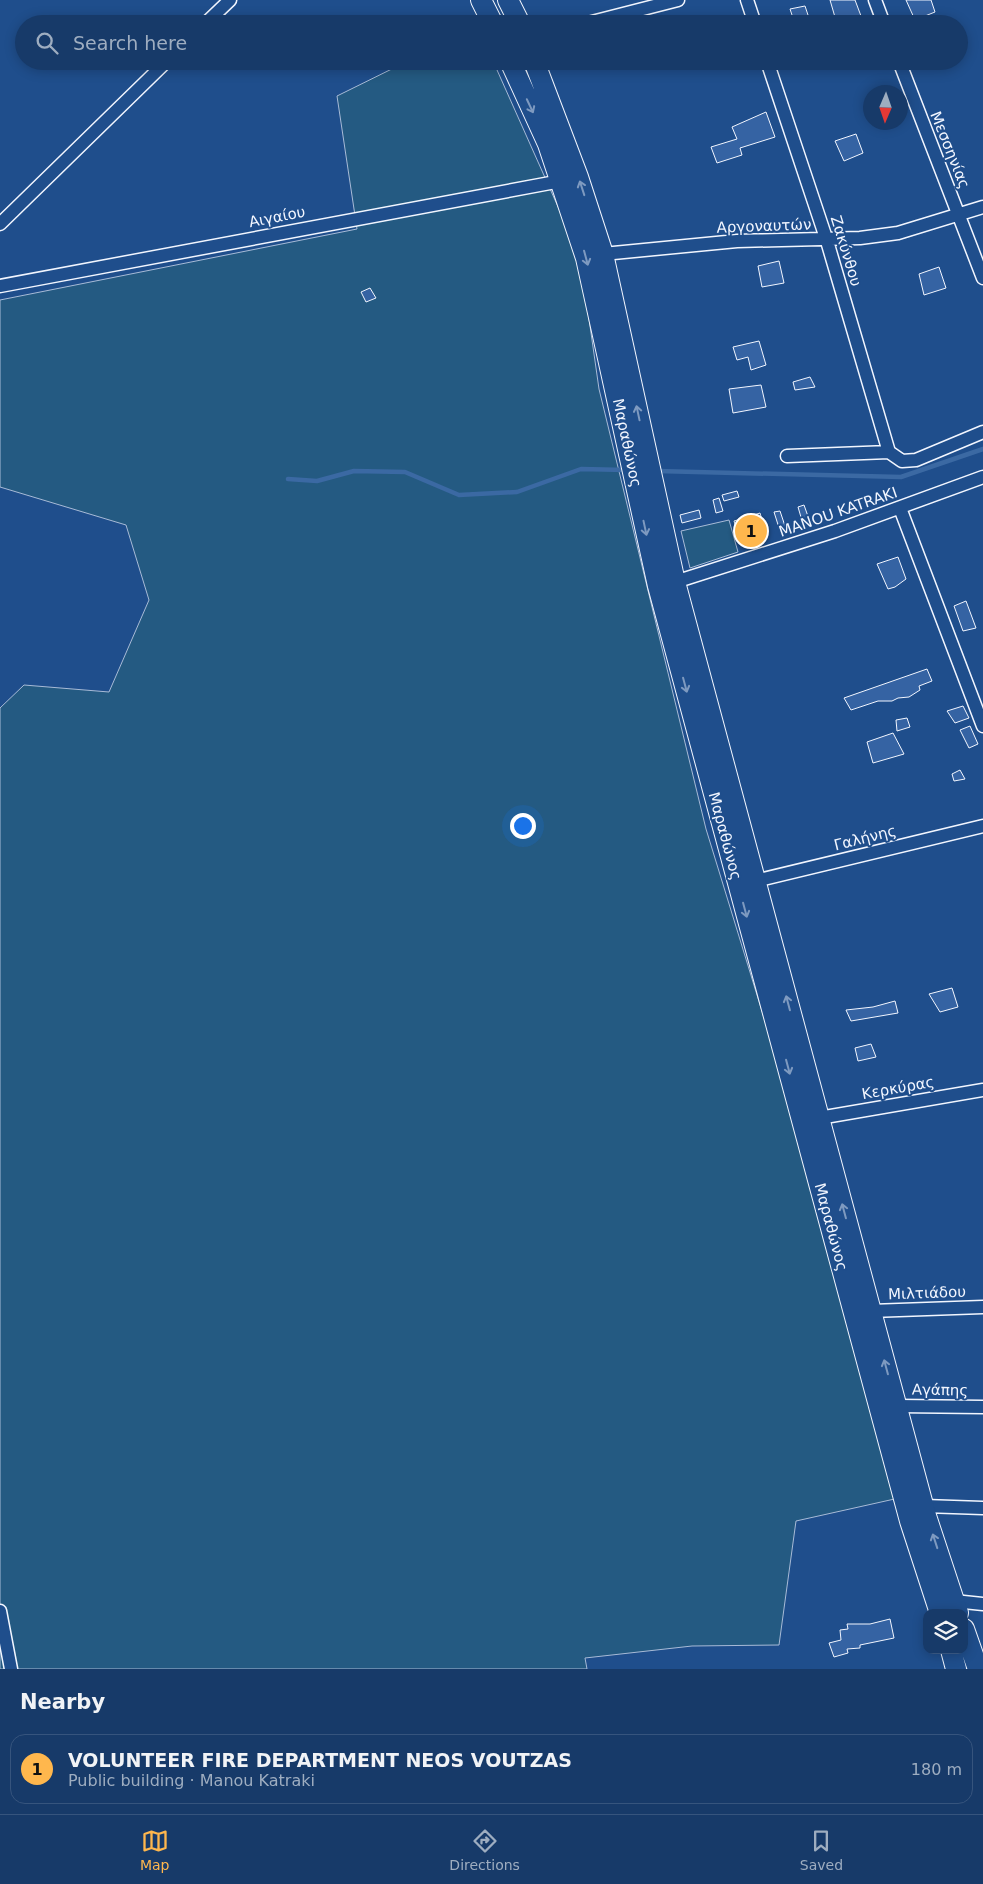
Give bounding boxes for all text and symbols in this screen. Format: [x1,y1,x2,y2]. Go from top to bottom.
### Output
search box [15,15,968,70]
icon: search [33,29,61,57]
text: Search here [73,32,187,54]
north arrow [863,85,908,130]
one-way arrow [526,98,536,113]
street label: Μεσσηνίας [926,109,974,191]
one-way arrow [576,180,586,196]
street label: Αιγαίου [247,203,307,231]
street label: Ζακύνθου [827,213,865,289]
street label: Αργοναυτών [716,215,812,237]
one-way arrow [582,250,591,266]
street label: Μαραθώνος [609,397,645,489]
one-way arrow [633,406,642,422]
street label: MANOU KATRAKI [776,483,900,541]
pin: 1 [735,512,767,550]
one-way arrow [641,519,650,535]
one-way arrow [680,677,690,693]
street label: Μαραθώνος [705,790,745,882]
your location [510,813,536,839]
street label: Γαλήνης [832,822,898,854]
one-way arrow [741,901,751,917]
one-way arrow [783,995,792,1011]
one-way arrow [783,1058,793,1074]
street label: Κερκύρας [860,1073,936,1103]
street label: Μαραθώνος [811,1181,851,1273]
one-way arrow [839,1203,848,1219]
street label: Μιλτιάδου [888,1283,966,1303]
one-way arrow [881,1360,891,1376]
street label: Αγάπης [912,1381,968,1399]
one-way arrow [929,1533,939,1549]
map controls [923,1609,968,1654]
button: layers [923,1609,968,1654]
text: Nearby [20,1690,105,1714]
text: VOLUNTEER FIRE DEPARTMENT NEOS VOUTZAS [68,1749,572,1771]
text: 1 [31,1760,43,1779]
text: 180 m [911,1760,962,1779]
text: Public building · Manou Katraki [68,1771,315,1790]
tab: Map [140,1827,169,1873]
tab: Directions [449,1827,520,1873]
tab: Saved [800,1827,843,1873]

